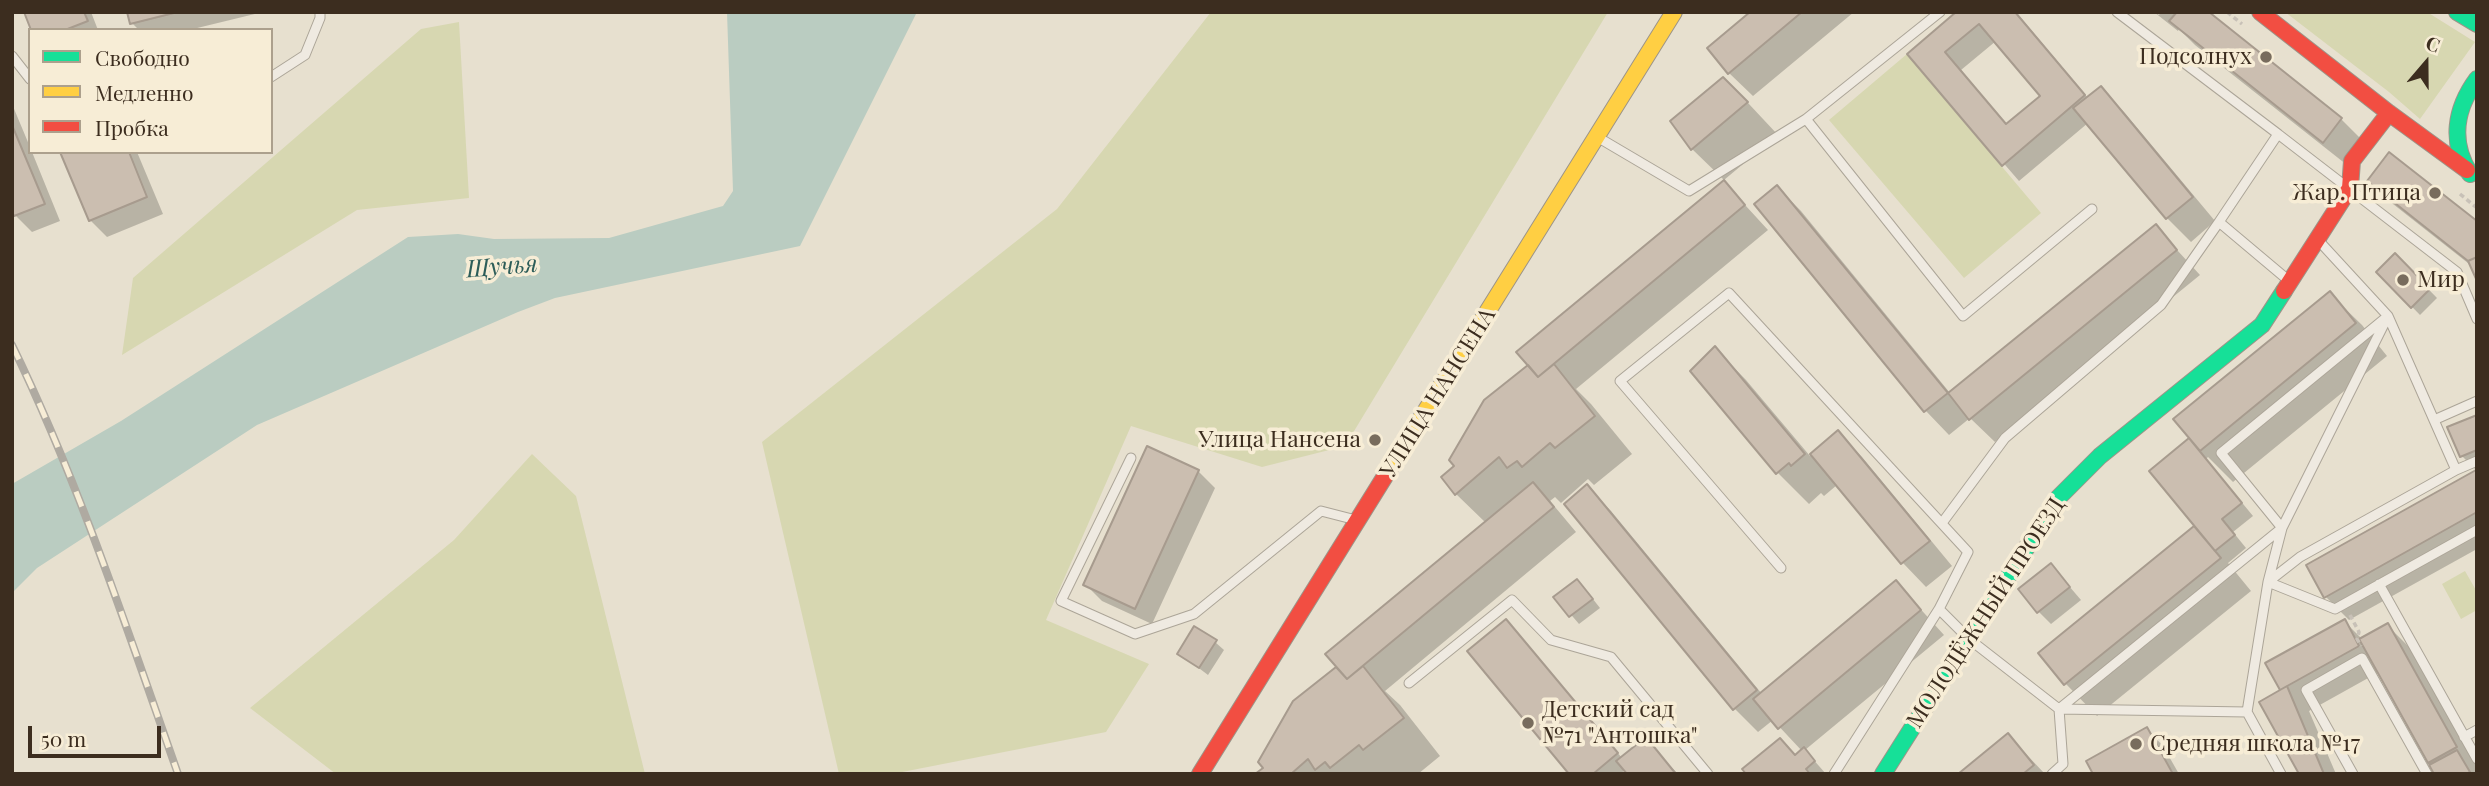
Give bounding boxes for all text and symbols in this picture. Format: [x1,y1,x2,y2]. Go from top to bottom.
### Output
legend [28,28,273,154]
north arrow [2391,28,2461,98]
text: С [2422,29,2444,58]
text: Свободно [95,43,190,71]
place label: Подсолнух [2139,43,2252,71]
marker: Подсолнух [2258,49,2274,65]
text: Медленно [95,78,193,106]
text: Пробка [95,113,169,141]
place label: Жар. Птица [2292,179,2421,207]
marker: Жар. Птица [2427,185,2443,201]
water label: Щучья [465,250,539,284]
place label: Мир [2417,266,2465,294]
marker: Мир [2395,272,2411,288]
street label: УЛИЦА НАНСЕНА [1374,303,1502,483]
place label: Улица Нансена [1198,426,1361,454]
marker: Улица Нансена [1367,432,1383,448]
street label: МОЛОДЁЖНЫЙ ПРОЕЗД [1901,493,2071,733]
place label: Детский сад №71 "Антошка" [1542,696,1698,750]
scale bar [32,712,164,756]
marker: Детский сад №71 "Антошка" [1520,715,1536,731]
text: 50 m [41,724,86,752]
place label: Средняя школа №17 [2150,730,2360,758]
marker: Средняя школа №17 [2128,736,2144,752]

